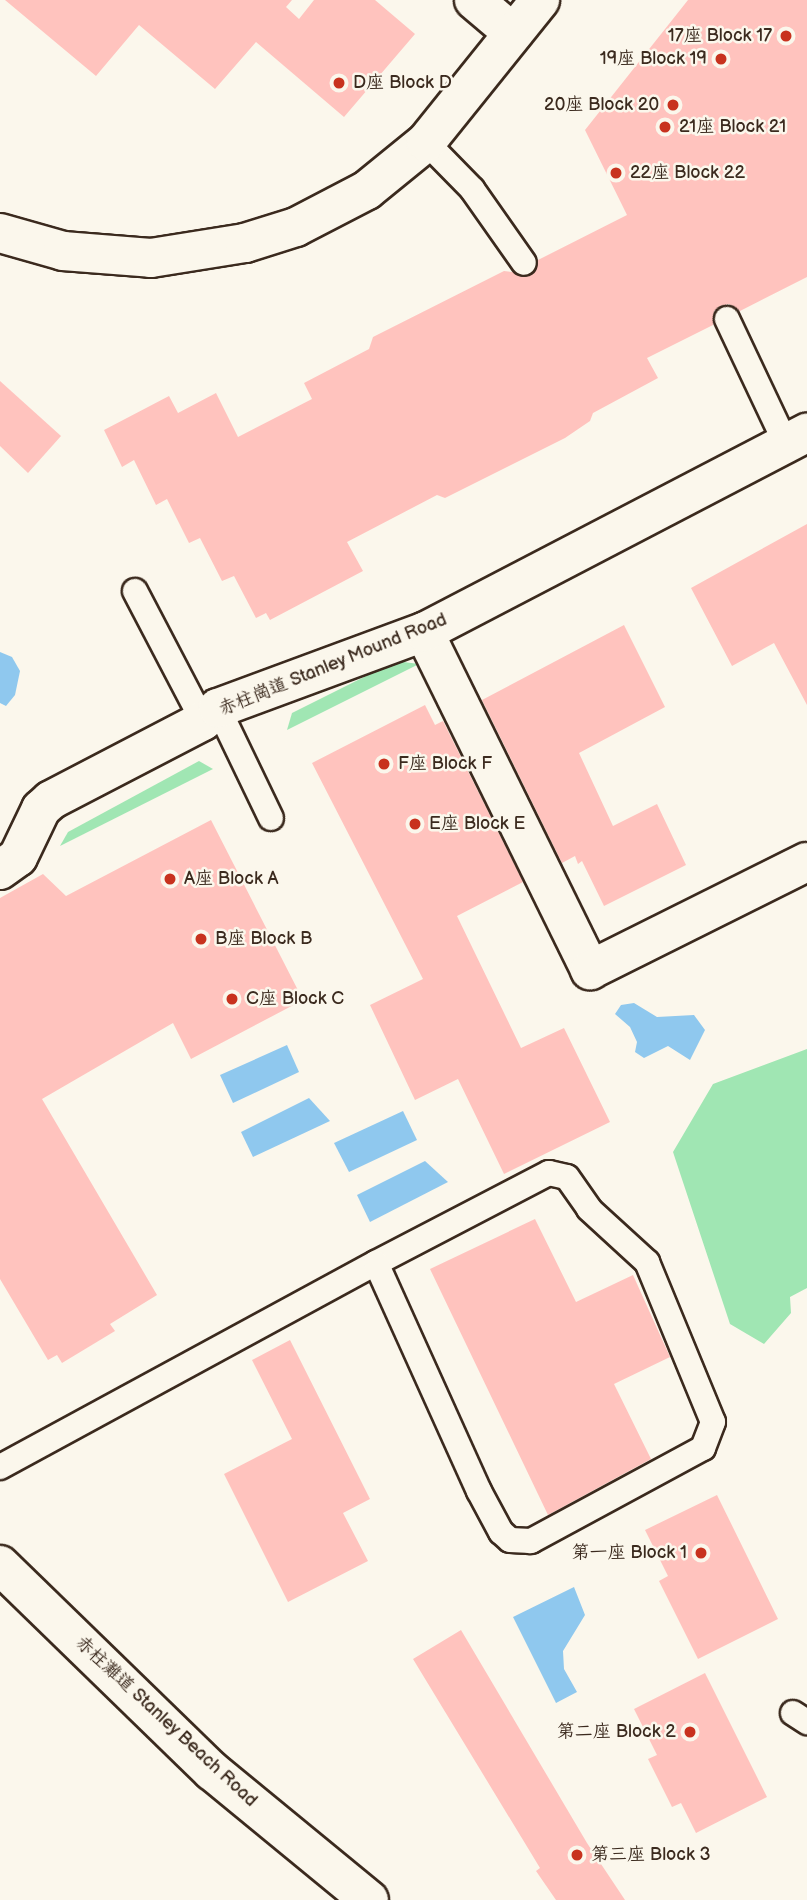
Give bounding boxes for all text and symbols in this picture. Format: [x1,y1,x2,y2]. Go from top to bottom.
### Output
place label: 17座 Block 17 [668,25,772,47]
marker: 17座 Block 17 [778,28,794,44]
place label: 19座 Block 19 [600,48,707,70]
marker: 19座 Block 19 [713,51,729,67]
place label: D座 Block D [353,72,452,94]
marker: D座 Block D [331,75,347,91]
place label: 20座 Block 20 [544,94,659,116]
marker: 20座 Block 20 [665,97,681,113]
place label: 21座 Block 21 [679,116,786,138]
marker: 21座 Block 21 [657,119,673,135]
place label: 22座 Block 22 [630,162,745,184]
marker: 22座 Block 22 [608,165,624,181]
street label: 赤柱崗道 Stanley Mound Road [215,609,451,721]
place label: F座 Block F [398,753,492,775]
marker: F座 Block F [376,756,392,772]
place label: E座 Block E [429,813,525,835]
marker: E座 Block E [407,816,423,832]
place label: A座 Block A [184,868,279,890]
marker: A座 Block A [162,871,178,887]
place label: B座 Block B [215,928,312,950]
marker: B座 Block B [193,931,209,947]
place label: C座 Block C [246,988,344,1010]
marker: C座 Block C [224,991,240,1007]
place label: 第一座 Block 1 [571,1542,687,1564]
marker: 第一座 Block 1 [693,1545,709,1561]
street label: 赤柱灘道 Stanley Beach Road [70,1632,262,1812]
place label: 第二座 Block 2 [557,1721,676,1743]
marker: 第二座 Block 2 [682,1724,698,1740]
place label: 第三座 Block 3 [591,1844,711,1866]
marker: 第三座 Block 3 [569,1847,585,1863]

